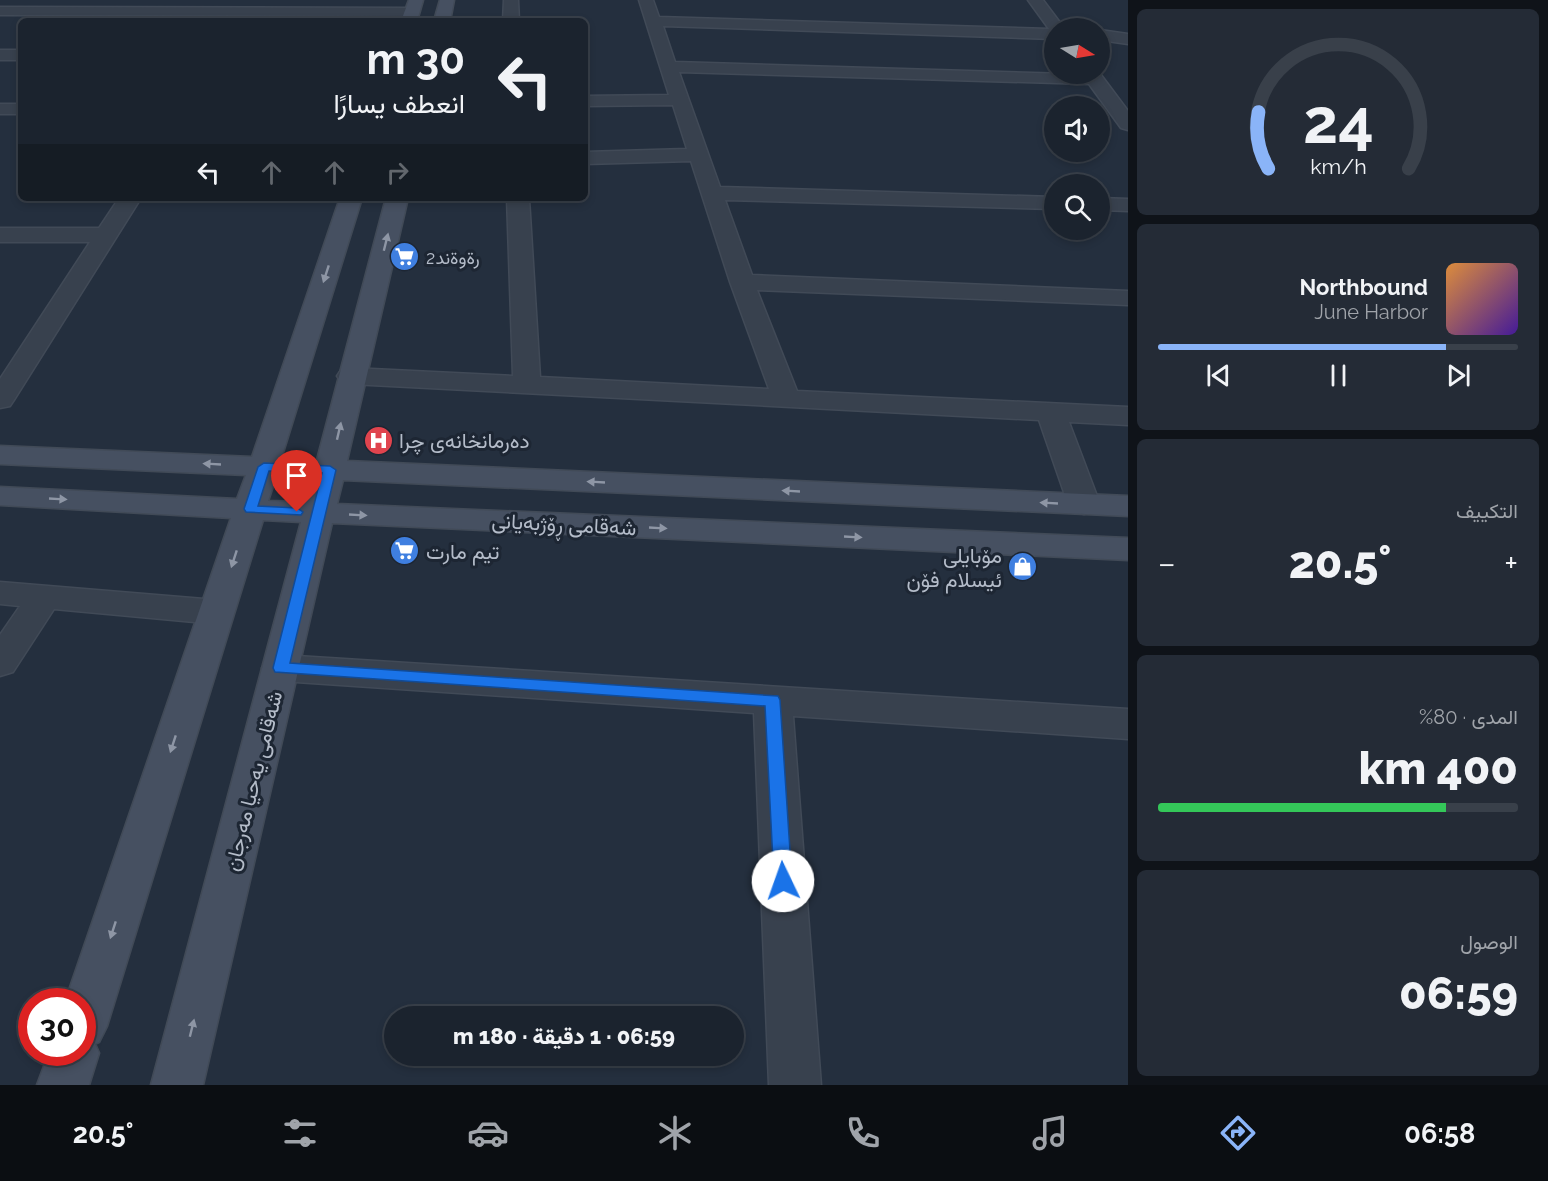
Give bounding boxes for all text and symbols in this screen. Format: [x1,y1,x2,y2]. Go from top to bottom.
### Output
north arrow [1044,18,1110,84]
map controls [1044,18,1110,240]
text: 30 m [367,35,465,84]
icon: left [486,42,564,120]
text: 24 [1303,84,1373,158]
text: انعطف يسارًا [333,88,465,119]
button: sound [1044,96,1110,162]
text: km/h [1310,154,1366,179]
icon: left [192,156,225,189]
icon: ahead [255,156,288,189]
icon: ahead [318,156,351,189]
icon: right [381,156,414,189]
button: search [1044,174,1110,240]
one-way arrow [381,233,391,251]
supermarket icon: رةوةند2 [389,241,421,273]
place label: رةوةند2 [426,247,480,269]
one-way arrow [321,265,331,283]
text: Northbound [1299,274,1428,300]
text: June Harbor [1314,300,1428,324]
icon: previous [1202,359,1235,392]
icon: pause [1322,359,1355,392]
icon: next [1442,359,1475,392]
one-way arrow [334,422,344,440]
hospital icon: دەرمانخانەی چرا [362,424,394,456]
place label: دەرمانخانەی چرا [399,428,530,455]
pin [271,450,322,512]
icon: arrive [280,459,313,492]
one-way arrow [203,460,222,469]
one-way arrow [587,477,606,486]
one-way arrow [781,486,800,495]
one-way arrow [49,495,68,504]
one-way arrow [1039,498,1058,507]
text: التكييف [1456,499,1518,523]
street label: شەقامی ڕۆژبەیانی [491,508,637,545]
one-way arrow [349,510,368,519]
one-way arrow [648,524,667,533]
one-way arrow [843,532,862,541]
supermarket icon: تیم مارت [389,535,421,567]
text: 20.5° [1289,536,1391,589]
place label: تیم مارت [426,539,499,566]
place label: مۆبایلی ئیسلام فۆن [907,543,1002,594]
text: − [1158,544,1176,583]
text: + [1504,544,1518,583]
one-way arrow [228,550,238,568]
shop icon: مۆبایلی ئیسلام فۆن [1007,551,1039,583]
street label: شەقامی یەحیا مەرجان [219,688,288,874]
text: المدى · 80% [1419,705,1518,729]
one-way arrow [168,735,178,753]
text: 400 km [1359,742,1518,795]
position arrow [751,849,815,913]
one-way arrow [108,921,118,939]
text: الوصول [1460,930,1518,954]
text: 06:59 [1399,967,1518,1020]
speed limit sign: 30 [18,988,96,1066]
one-way arrow [187,1019,197,1037]
text: 06:59 · 1 دقيقة · 180 m [453,1023,675,1049]
icon: filters [279,1112,321,1154]
icon: car [467,1112,509,1154]
icon: climate [654,1112,696,1154]
icon: phone [842,1112,884,1154]
icon: music [1029,1112,1071,1154]
icon: directions [1217,1112,1259,1154]
text: 20.5° [73,1118,133,1149]
text: 06:58 [1404,1118,1475,1149]

